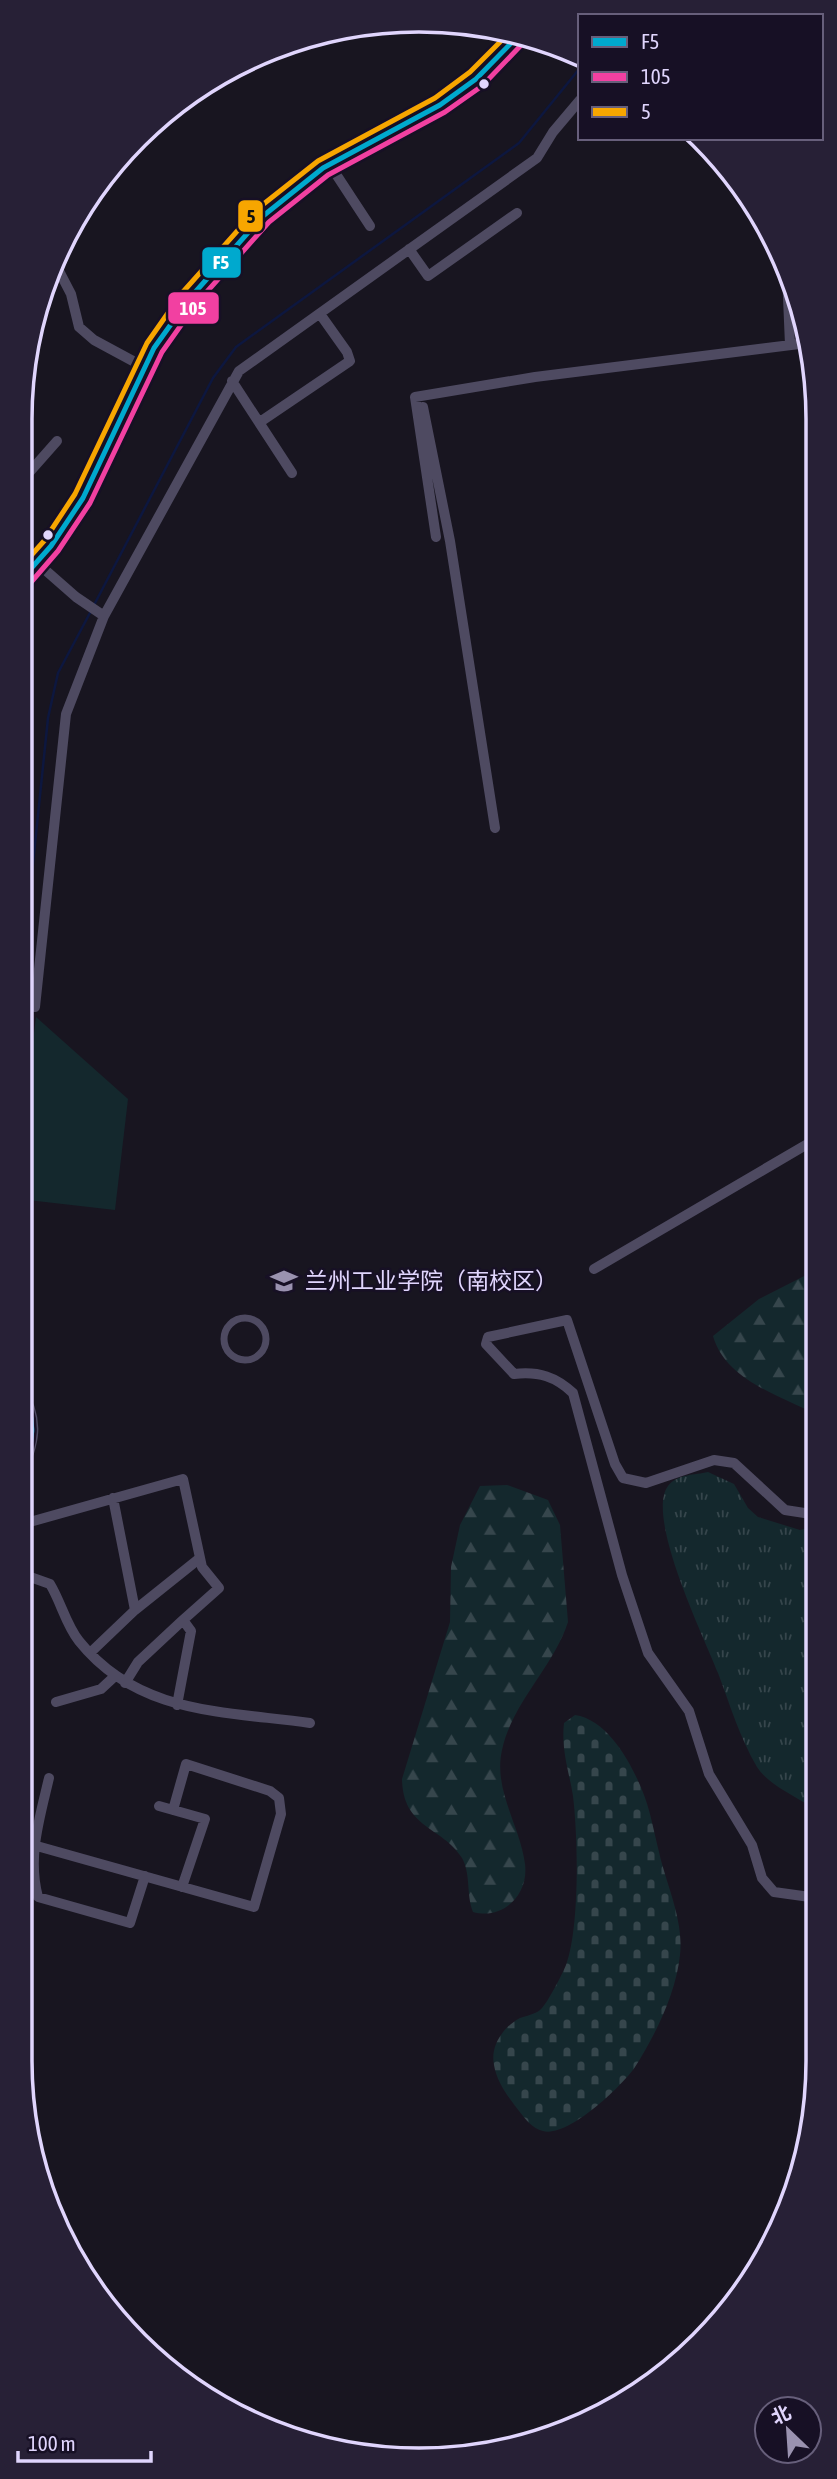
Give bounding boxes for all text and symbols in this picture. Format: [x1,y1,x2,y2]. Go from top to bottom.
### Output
legend [578,14,823,140]
text: F5 [641,29,659,53]
text: 105 [641,64,671,88]
unlabelled marker [477,77,491,91]
text: 5 [641,99,651,123]
line badge: 5 [237,199,264,233]
text: 5 [247,205,256,227]
line badge: F5 [201,246,242,279]
text: F5 [213,251,229,273]
line badge: 105 [167,291,220,325]
text: 105 [180,297,206,319]
unlabelled marker [41,528,55,542]
school or university icon: 兰州工业学院（南校区） [269,1266,299,1296]
place label: 兰州工业学院（南校区） [305,1268,558,1294]
north arrow [753,2395,823,2465]
text: 北 [768,2401,794,2429]
scale bar [18,2420,150,2464]
text: 100 m [28,2431,76,2455]

